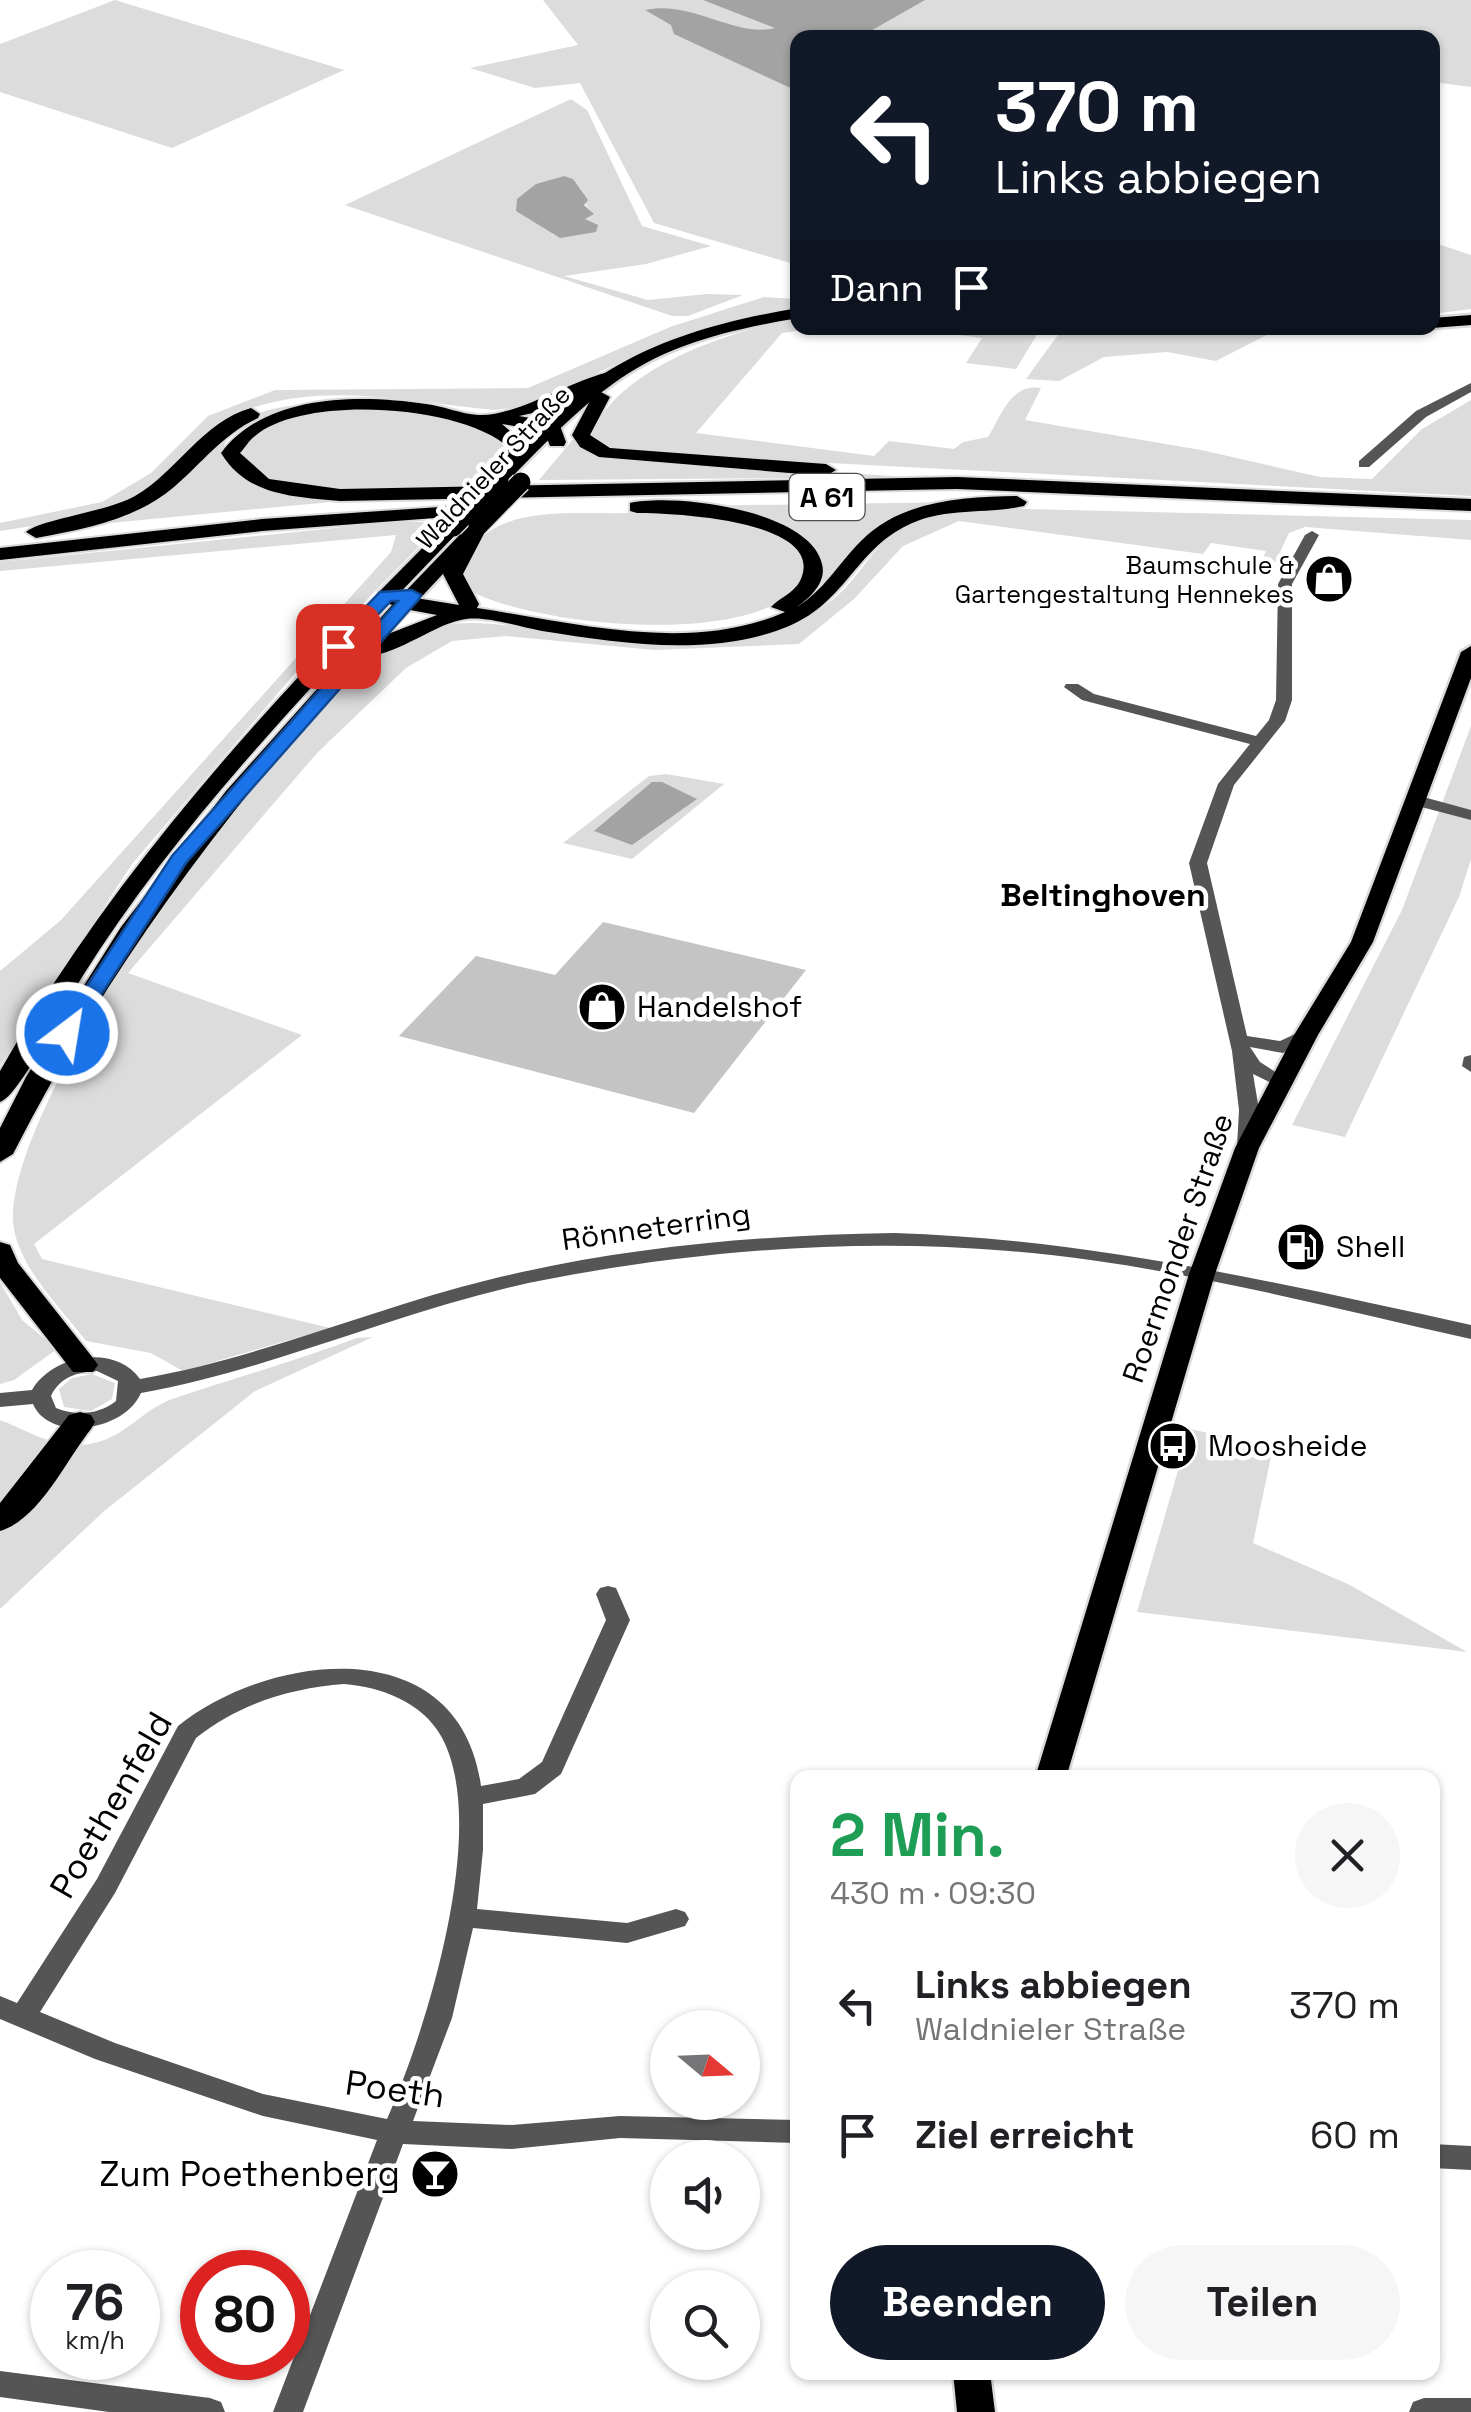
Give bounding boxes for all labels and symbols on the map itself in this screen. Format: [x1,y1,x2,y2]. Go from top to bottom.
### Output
street label: Waldnieler Straße [409,379,577,555]
road number: A 61 [790,474,864,520]
place label: Baumschule & Gartengestaltung Hennekes [955,549,1294,610]
shop icon: Baumschule & Gartengestaltung Hennekes [1303,553,1355,605]
pin [296,604,381,689]
district label: Beltinghoven [1000,875,1206,915]
position arrow [15,981,119,1085]
shop icon: Handelshof [576,981,628,1033]
place label: Handelshof [637,987,802,1026]
street label: Roermonder Straße [1113,1108,1242,1388]
street label: Rönneterring [559,1194,753,1259]
fuel station icon: Shell [1275,1221,1327,1273]
place label: Shell [1336,1227,1405,1266]
bus stop icon: Moosheide [1147,1420,1199,1472]
place label: Moosheide [1208,1426,1367,1465]
street label: Poethenfeld [40,1704,182,1906]
north arrow [650,2010,760,2120]
street label: Poeth [343,2060,447,2118]
bar icon: Zum Poethenberg [409,2148,461,2200]
place label: Zum Poethenberg [99,2152,400,2196]
speed limit sign: 80 [180,2250,310,2380]

